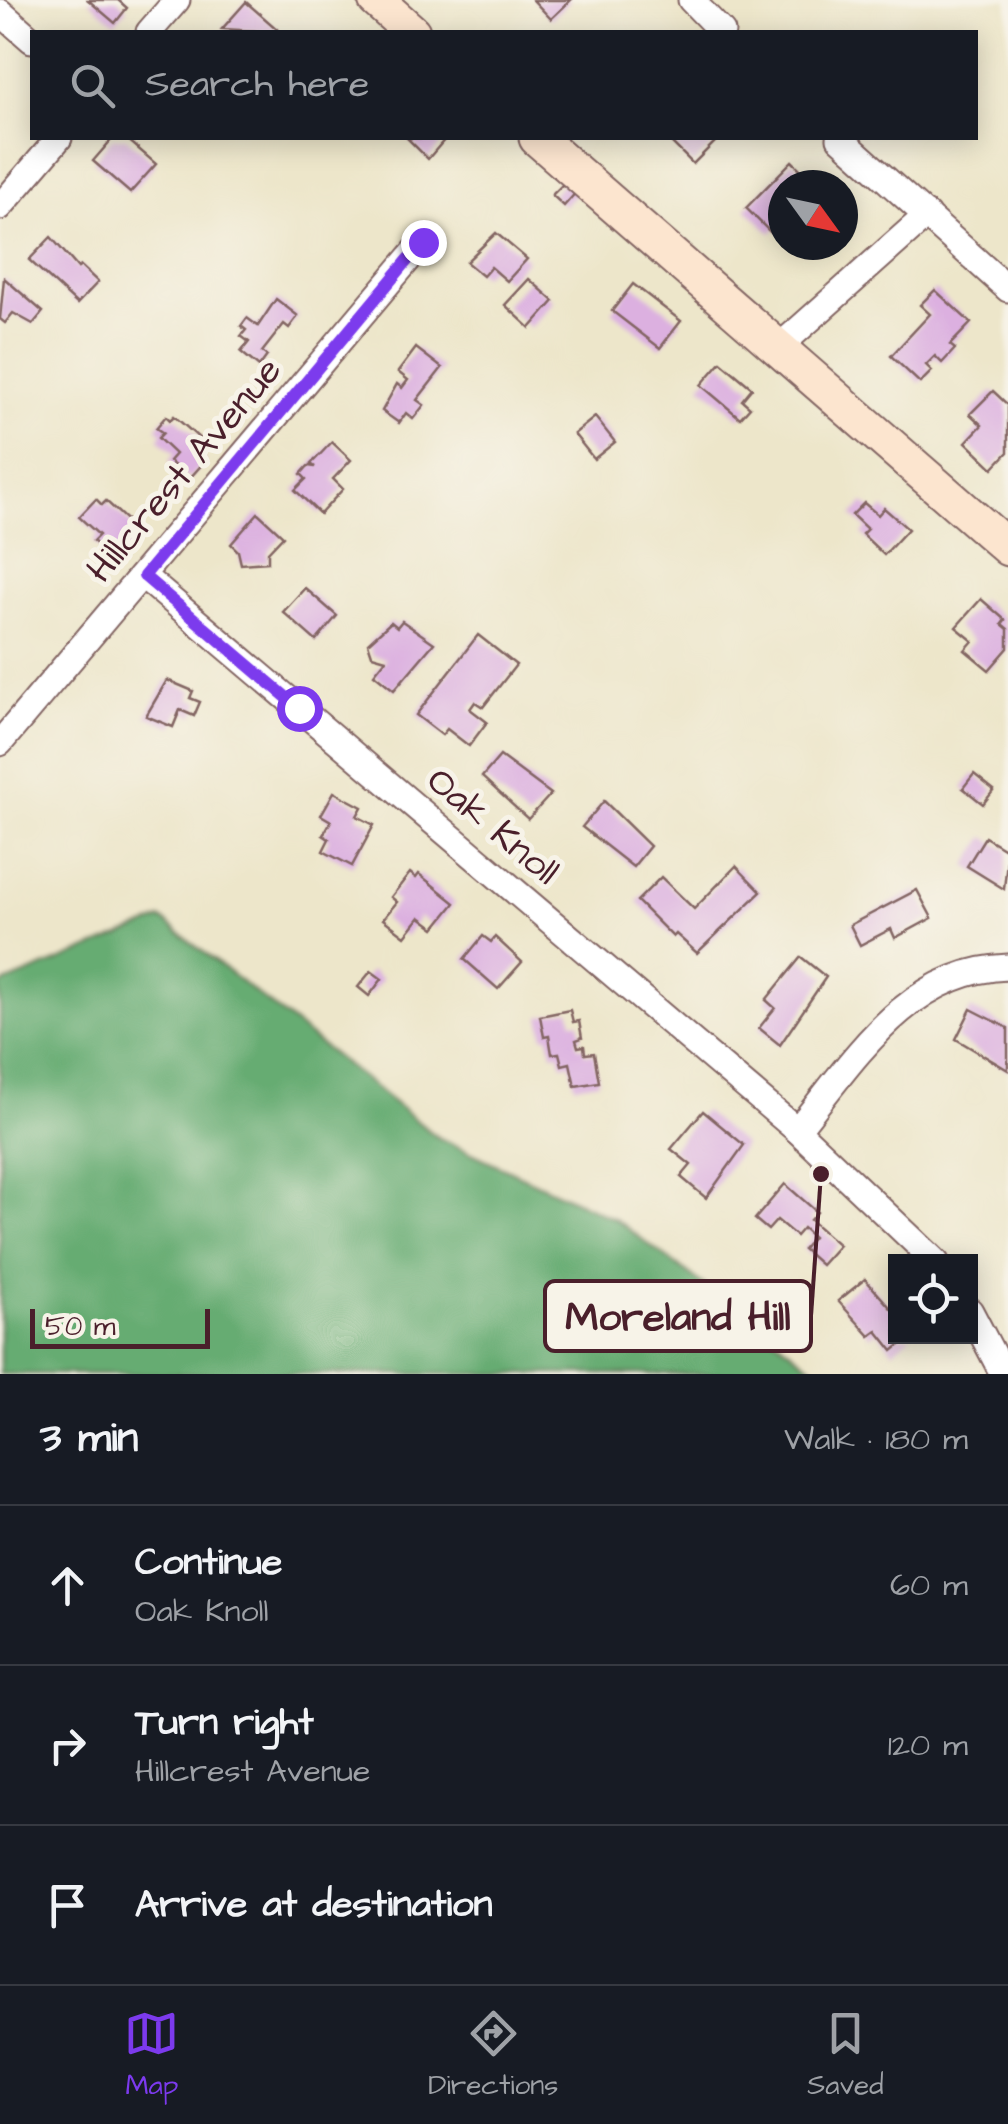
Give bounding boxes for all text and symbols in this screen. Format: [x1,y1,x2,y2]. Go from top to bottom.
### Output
search box [30,30,978,140]
icon: search [65,58,120,113]
text: Search here [145,59,369,111]
north arrow [768,170,858,260]
route end [401,220,447,266]
street label: Hillcrest Avenue [75,347,294,594]
route start [277,686,323,732]
street label: Oak Knoll [415,756,570,897]
map controls [888,1254,978,1344]
button: locate [888,1254,978,1344]
callout: Moreland Hill [545,1281,811,1351]
text: Moreland Hill [565,1291,791,1346]
scale bar [30,1304,210,1348]
text: 50 m [45,1307,116,1346]
text: 3 min [40,1410,138,1468]
text: Walk · 180 m [784,1417,968,1462]
text: Continue [135,1537,282,1589]
icon: ahead [40,1558,95,1613]
text: 60 m [890,1563,968,1608]
text: Oak Knoll [135,1589,269,1634]
text: Turn right [135,1697,314,1749]
icon: right [40,1718,95,1773]
text: 120 m [888,1723,968,1768]
text: Hillcrest Avenue [135,1749,370,1794]
icon: arrive [40,1878,95,1933]
text: Arrive at destination [135,1879,492,1931]
tab: Map [124,2006,179,2105]
tab: Directions [428,2006,558,2105]
tab: Saved [807,2006,884,2105]

